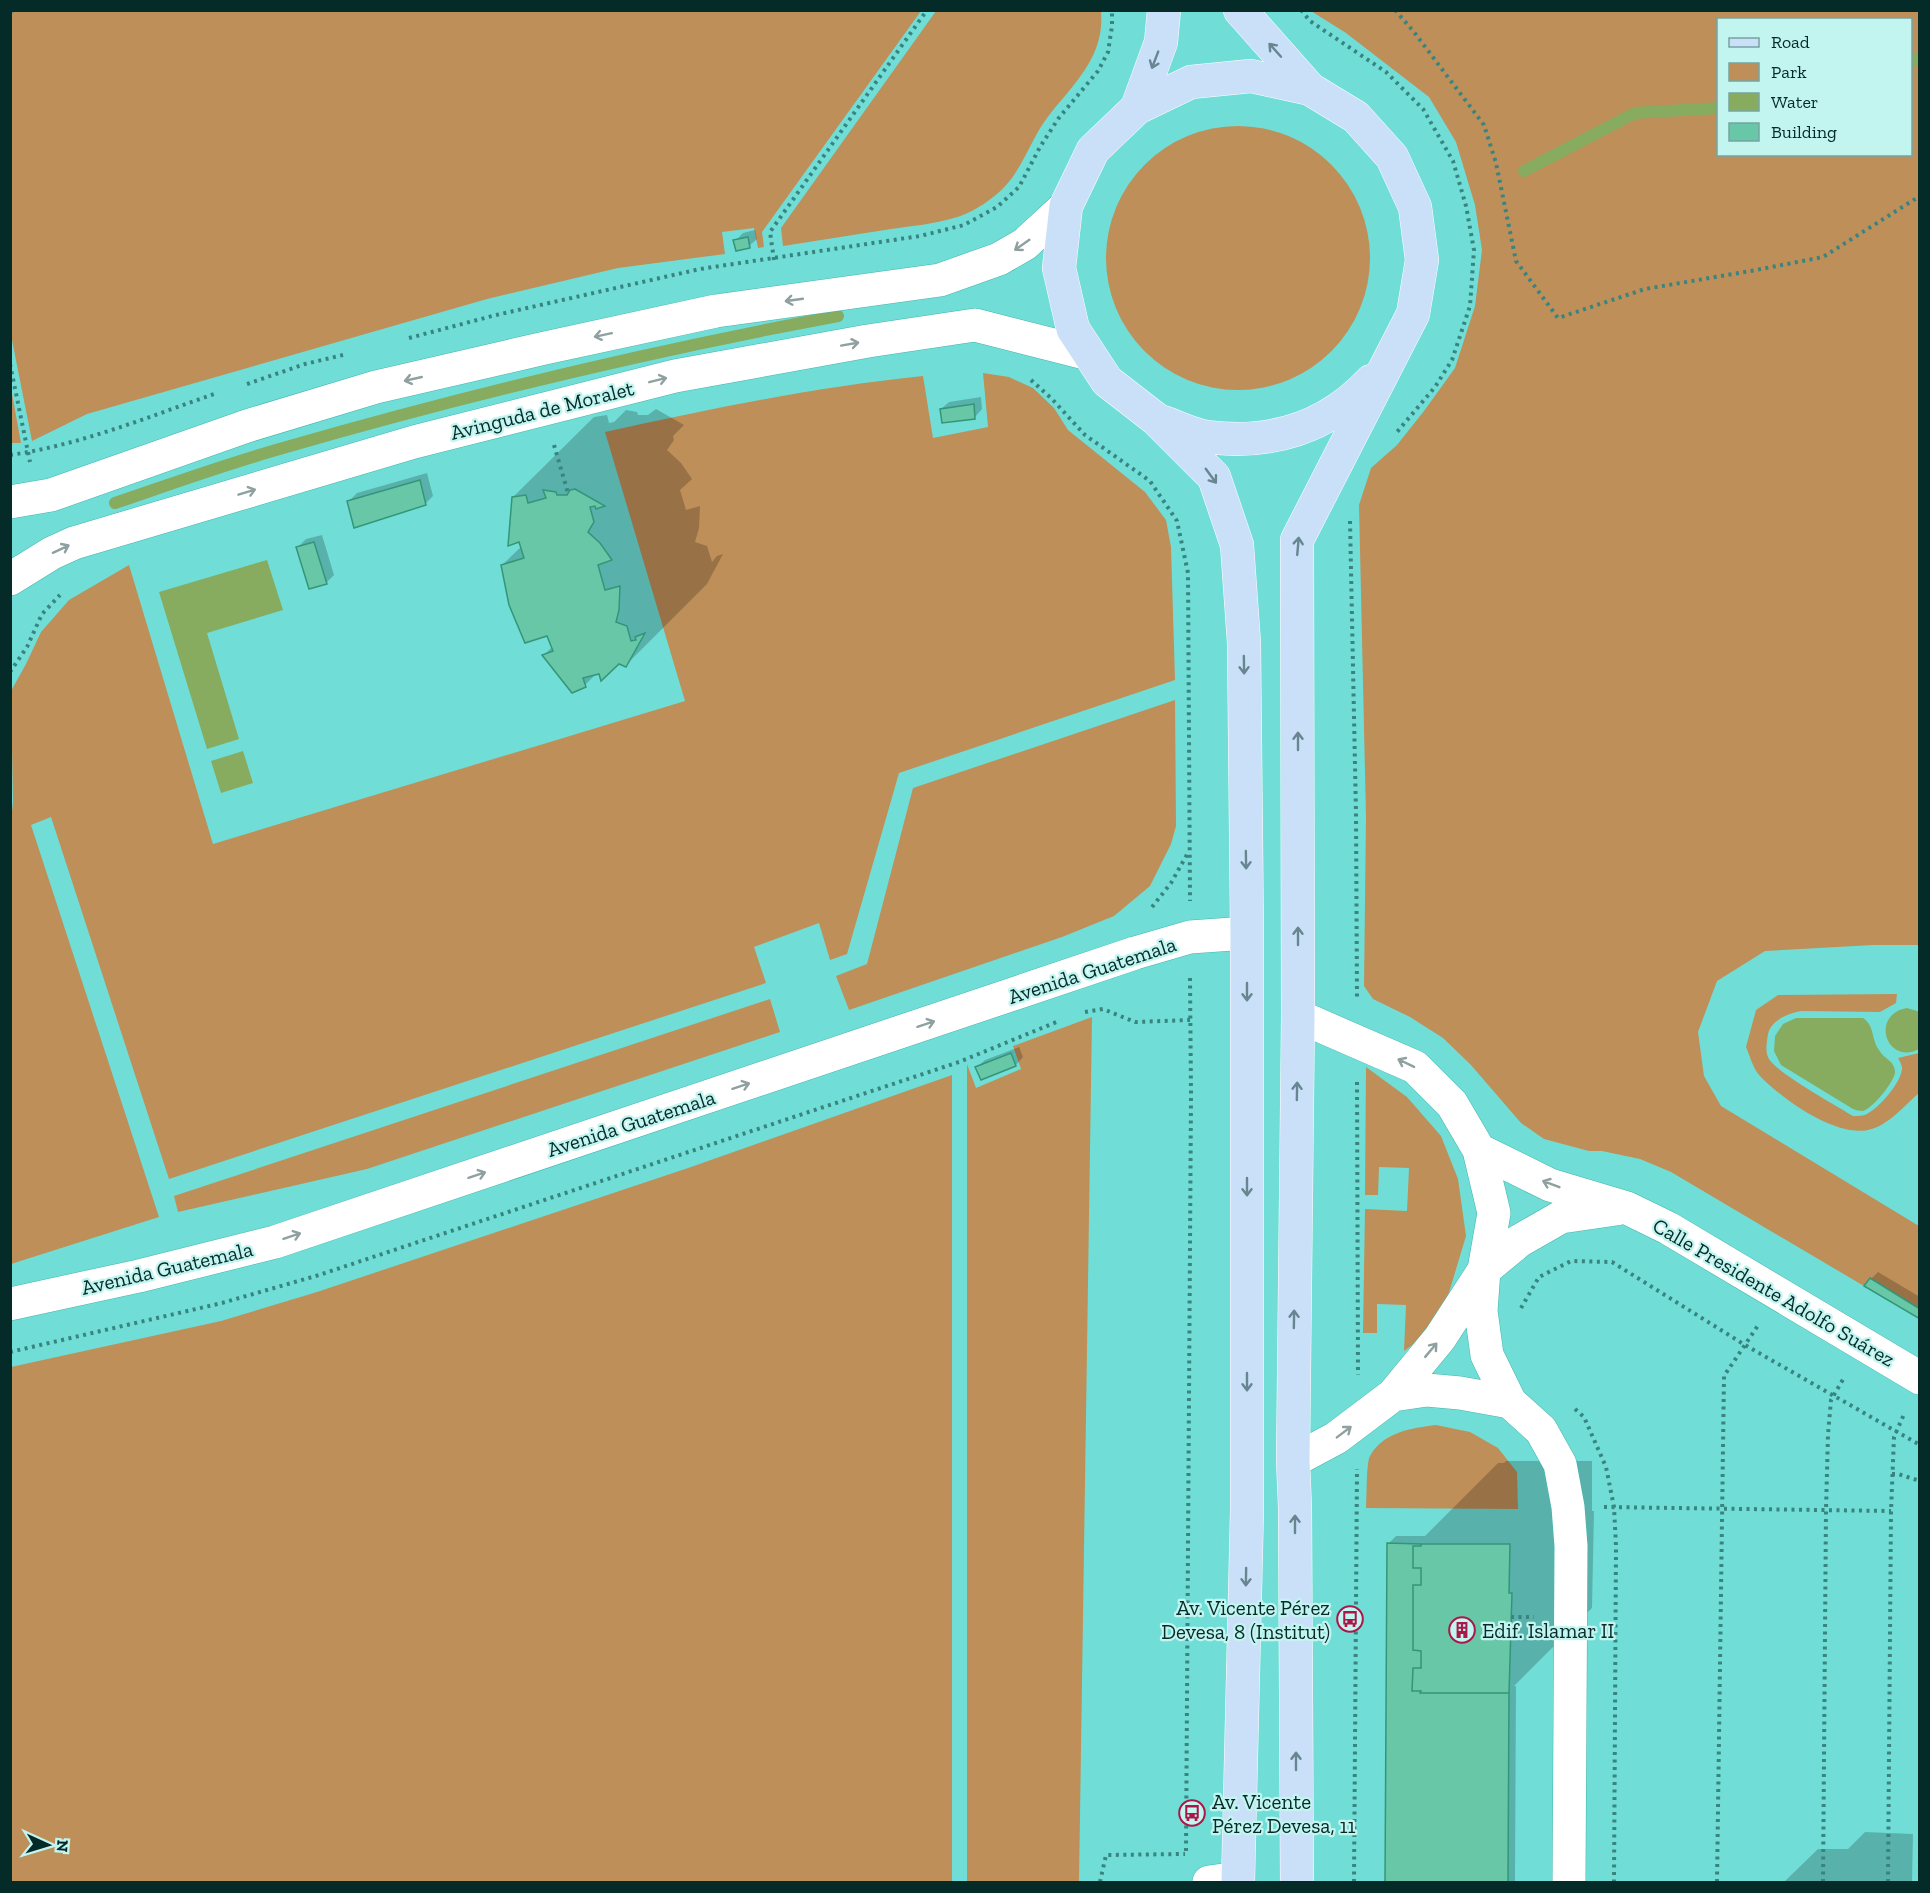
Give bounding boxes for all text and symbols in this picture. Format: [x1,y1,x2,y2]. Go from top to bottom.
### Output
legend [1717,18,1912,156]
text: Road [1771,31,1810,53]
one-way arrow [1268,43,1282,58]
one-way arrow [1148,50,1159,69]
text: Park [1771,61,1807,83]
text: Water [1771,91,1818,113]
text: Building [1771,121,1837,143]
one-way arrow [1015,239,1031,251]
one-way arrow [785,295,805,306]
one-way arrow [593,330,612,342]
one-way arrow [839,338,859,349]
one-way arrow [403,373,422,385]
one-way arrow [648,374,667,386]
street label: Avinguda de Moralet [448,375,637,445]
one-way arrow [1204,468,1217,484]
one-way arrow [237,486,256,497]
one-way arrow [1293,537,1304,557]
one-way arrow [51,543,69,555]
one-way arrow [1238,655,1250,675]
one-way arrow [1292,732,1304,752]
one-way arrow [1240,850,1252,870]
one-way arrow [1292,927,1304,947]
street label: Avenida Guatemala [1005,931,1179,1009]
one-way arrow [1241,981,1253,1001]
one-way arrow [916,1018,935,1029]
one-way arrow [1398,1056,1416,1068]
one-way arrow [732,1080,750,1091]
one-way arrow [1291,1081,1303,1101]
street label: Avenida Guatemala [544,1084,718,1162]
one-way arrow [467,1168,486,1179]
one-way arrow [1241,1176,1253,1196]
one-way arrow [1542,1178,1561,1189]
street label: Calle Presidente Adolfo Suárez [1648,1212,1900,1372]
one-way arrow [282,1230,301,1241]
street label: Avenida Guatemala [79,1236,255,1300]
one-way arrow [1289,1309,1300,1329]
one-way arrow [1424,1342,1437,1358]
one-way arrow [1241,1371,1253,1391]
one-way arrow [1336,1426,1352,1439]
one-way arrow [1289,1515,1301,1535]
one-way arrow [1240,1566,1251,1586]
place label: Av. Vicente Pérez Devesa, 8 (Institut) [1161,1595,1330,1644]
bus stop icon: Av. Vicente Pérez Devesa, 8 (Institut) [1335,1604,1365,1634]
building icon: Edif. Islamar II [1447,1615,1477,1645]
place label: Edif. Islamar II [1482,1618,1614,1643]
one-way arrow [1290,1752,1302,1772]
place label: Av. Vicente Pérez Devesa, 11 [1212,1789,1356,1838]
bus stop icon: Av. Vicente Pérez Devesa, 11 [1177,1798,1207,1828]
north arrow [18,1815,78,1875]
text: N [53,1839,72,1853]

